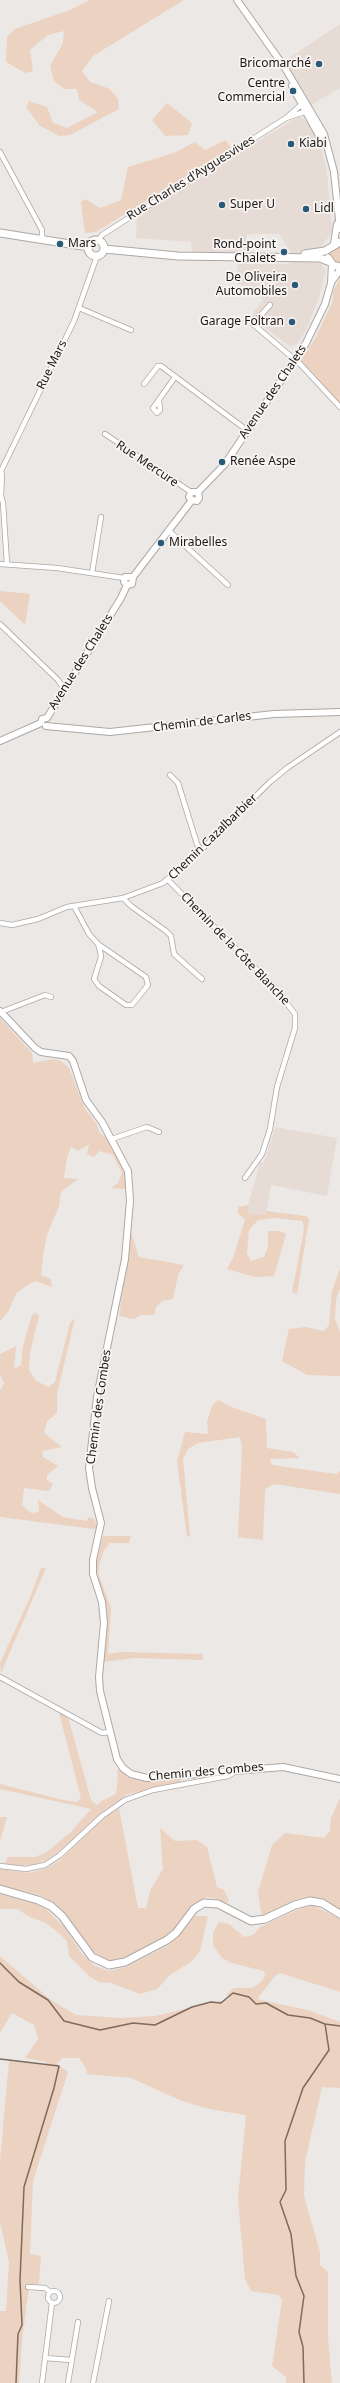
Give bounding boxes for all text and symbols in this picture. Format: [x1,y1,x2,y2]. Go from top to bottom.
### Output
place label: Bricomarché [240,57,311,71]
marker: Bricomarché [314,59,324,69]
place label: Centre Commercial [218,77,285,105]
marker: Centre Commercial [288,86,298,96]
street label: Rue Charles d'Ayguesvives [124,133,258,223]
place label: Kiabi [299,137,327,151]
marker: Kiabi [286,139,296,149]
place label: Super U [230,198,275,212]
marker: Super U [217,200,227,210]
place label: Lidl [314,202,334,216]
marker: Lidl [301,204,311,214]
place label: Mars [68,237,96,251]
place label: Rond-point Chalets [213,238,276,266]
marker: Mars [55,239,65,249]
marker: Rond-point Chalets [279,247,289,257]
place label: De Oliveira Automobiles [216,271,287,299]
marker: De Oliveira Automobiles [290,280,300,290]
place label: Garage Foltran [200,315,284,329]
marker: Garage Foltran [287,317,297,327]
street label: Rue Mars [34,338,70,392]
street label: Avenue des Chalets [236,342,310,442]
street label: Rue Mercure [113,438,181,490]
place label: Renée Aspe [230,455,296,469]
marker: Renée Aspe [217,457,227,467]
place label: Mirabelles [169,536,227,550]
marker: Mirabelles [156,538,166,548]
street label: Avenue des Chalets [46,612,116,712]
street label: Chemin de Carles [152,709,252,735]
street label: Chemin Cazalbarbier [166,791,260,883]
street label: Chemin de la Côte Blanche [177,890,293,1008]
street label: Chemin des Combes [84,1349,114,1465]
street label: Chemin des Combes [148,1760,264,1784]

